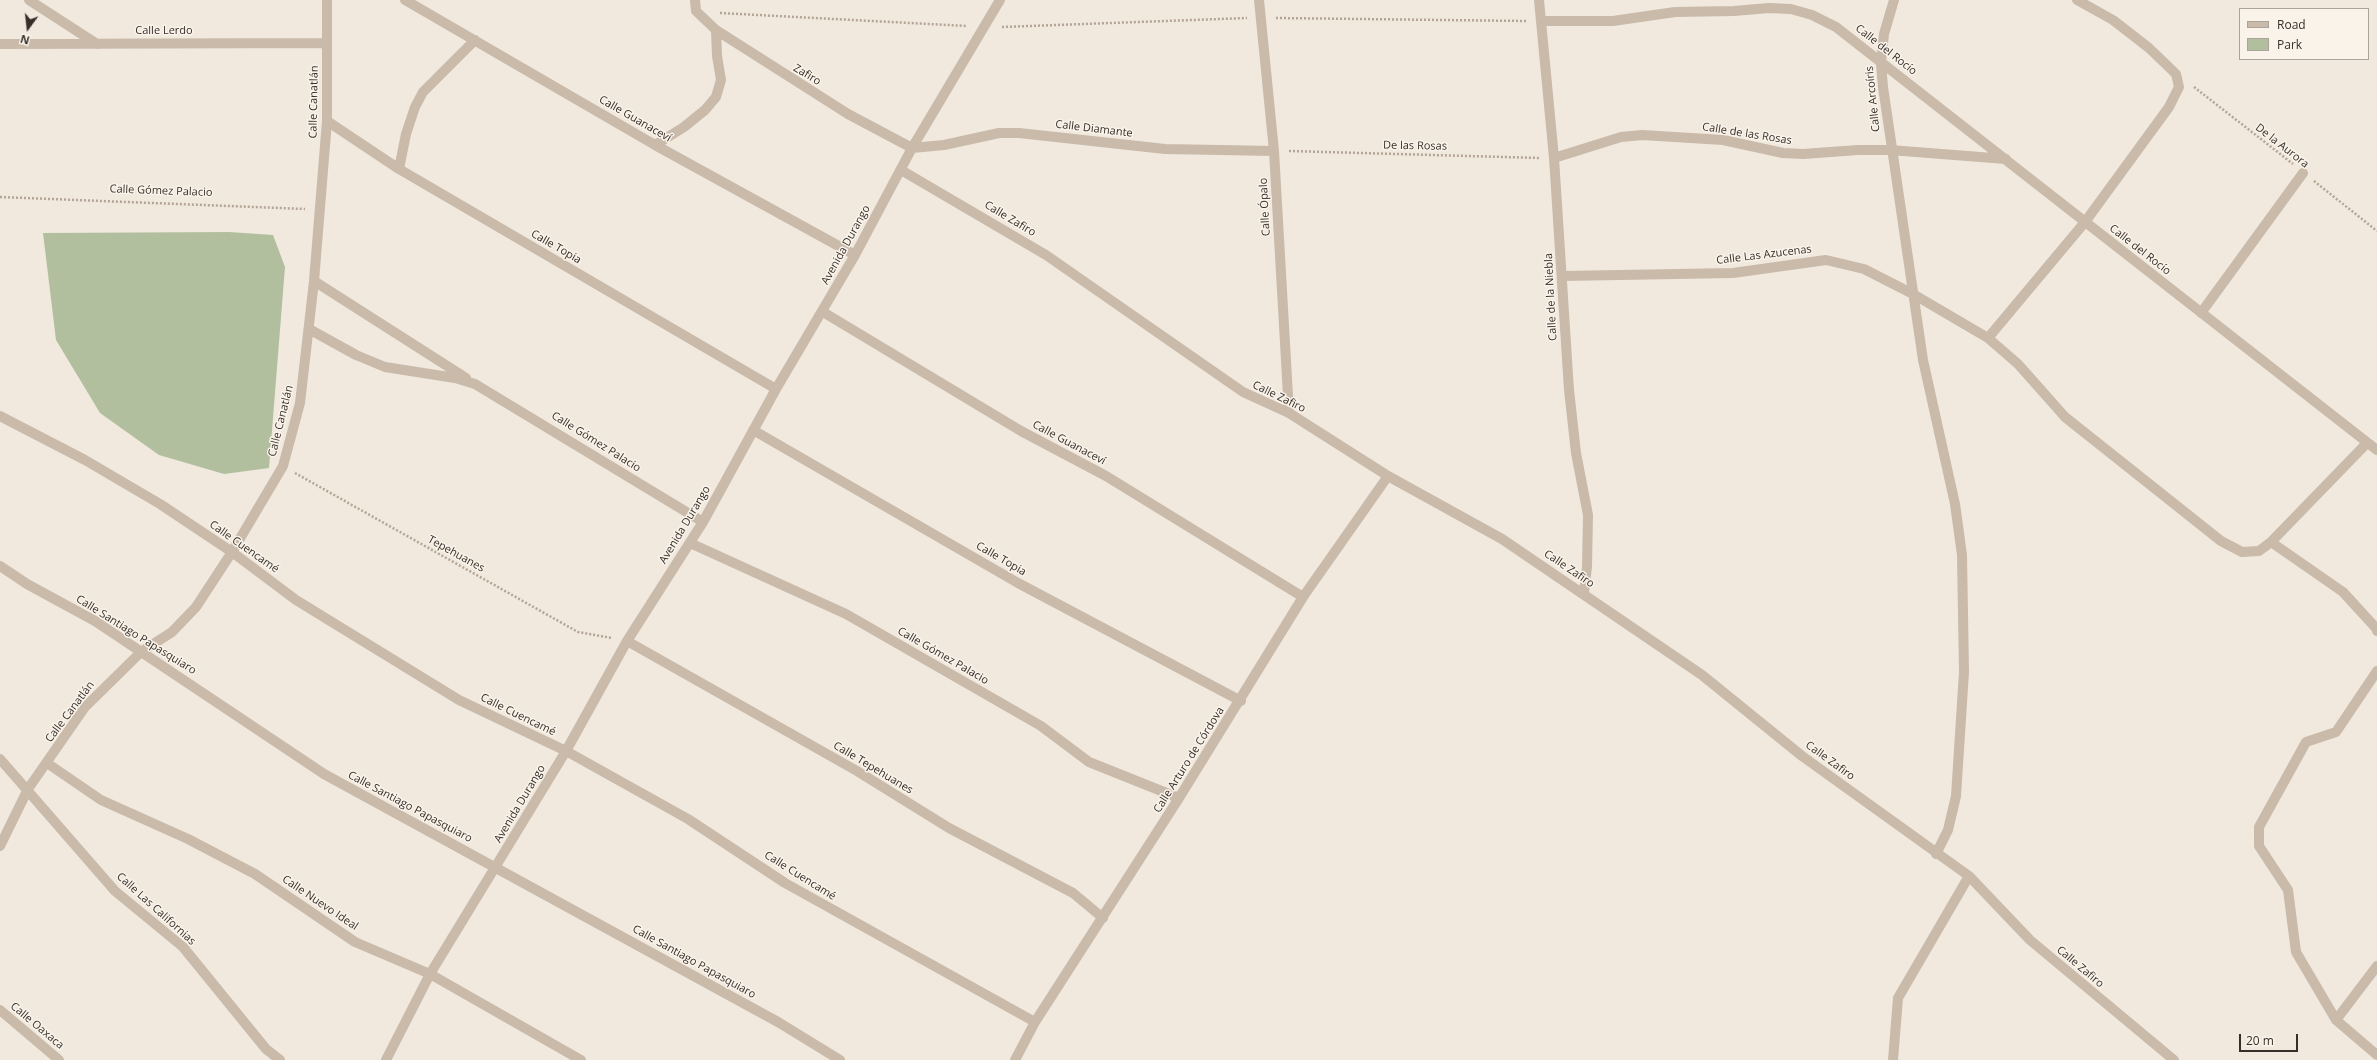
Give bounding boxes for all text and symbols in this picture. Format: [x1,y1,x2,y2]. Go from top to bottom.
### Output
north arrow [8,8,48,48]
legend [2239,8,2369,60]
text: Road [2277,16,2306,33]
street label: Calle del Rocío [1853,22,1919,78]
street label: Calle Lerdo [135,24,193,38]
text: N [19,32,31,48]
text: Park [2277,36,2302,53]
street label: Zafiro [791,62,823,88]
street label: Calle Canatlán [307,65,321,139]
street label: Calle Arcoíris [1863,65,1883,133]
street label: Calle Guanaceví [597,93,673,145]
street label: Calle Diamante [1055,118,1133,140]
street label: Calle de las Rosas [1701,120,1793,148]
street label: De la Aurora [2253,121,2311,171]
street label: De las Rosas [1383,139,1447,153]
street label: Calle Ópalo [1257,177,1273,237]
street label: Calle Gómez Palacio [109,183,213,199]
street label: Calle Zafiro [982,199,1038,239]
street label: Avenida Durango [819,203,873,287]
street label: Calle del Rocío [2107,222,2173,278]
street label: Calle Topia [528,227,584,267]
street label: Calle Las Azucenas [1716,243,1812,267]
street label: Calle de la Niebla [1542,253,1560,341]
street label: Calle Zafiro [1250,378,1308,416]
street label: Calle Canatlán [266,384,296,458]
street label: Calle Gómez Palacio [549,409,643,475]
street label: Calle Guanaceví [1030,418,1108,468]
street label: Avenida Durango [657,484,713,566]
street label: Calle Cuencamé [207,518,281,576]
street label: Tepehuanes [425,533,487,575]
street label: Calle Topia [973,539,1029,579]
street label: Calle Zafiro [1541,547,1597,591]
street label: Calle Santiago Papasquiaro [74,593,198,677]
street label: Calle Gómez Palacio [895,625,991,687]
street label: Calle Canatlán [43,679,97,745]
street label: Calle Cuencamé [478,691,558,739]
street label: Calle Arturo de Córdova [1151,705,1227,815]
street label: Calle Tepehuanes [831,739,915,797]
street label: Calle Zafiro [1803,739,1857,783]
street label: Avenida Durango [492,763,548,845]
street label: Calle Santiago Papasquiaro [346,769,474,845]
street label: Calle Cuencamé [762,849,838,903]
street label: Calle Las Californias [114,870,198,948]
street label: Calle Nuevo Ideal [280,873,360,933]
street label: Calle Santiago Papasquiaro [630,923,758,1001]
street label: Calle Zafiro [2054,943,2106,991]
street label: Calle Oaxaca [8,1000,66,1052]
scale bar [2241,1026,2300,1052]
text: 20 m [2246,1032,2274,1049]

